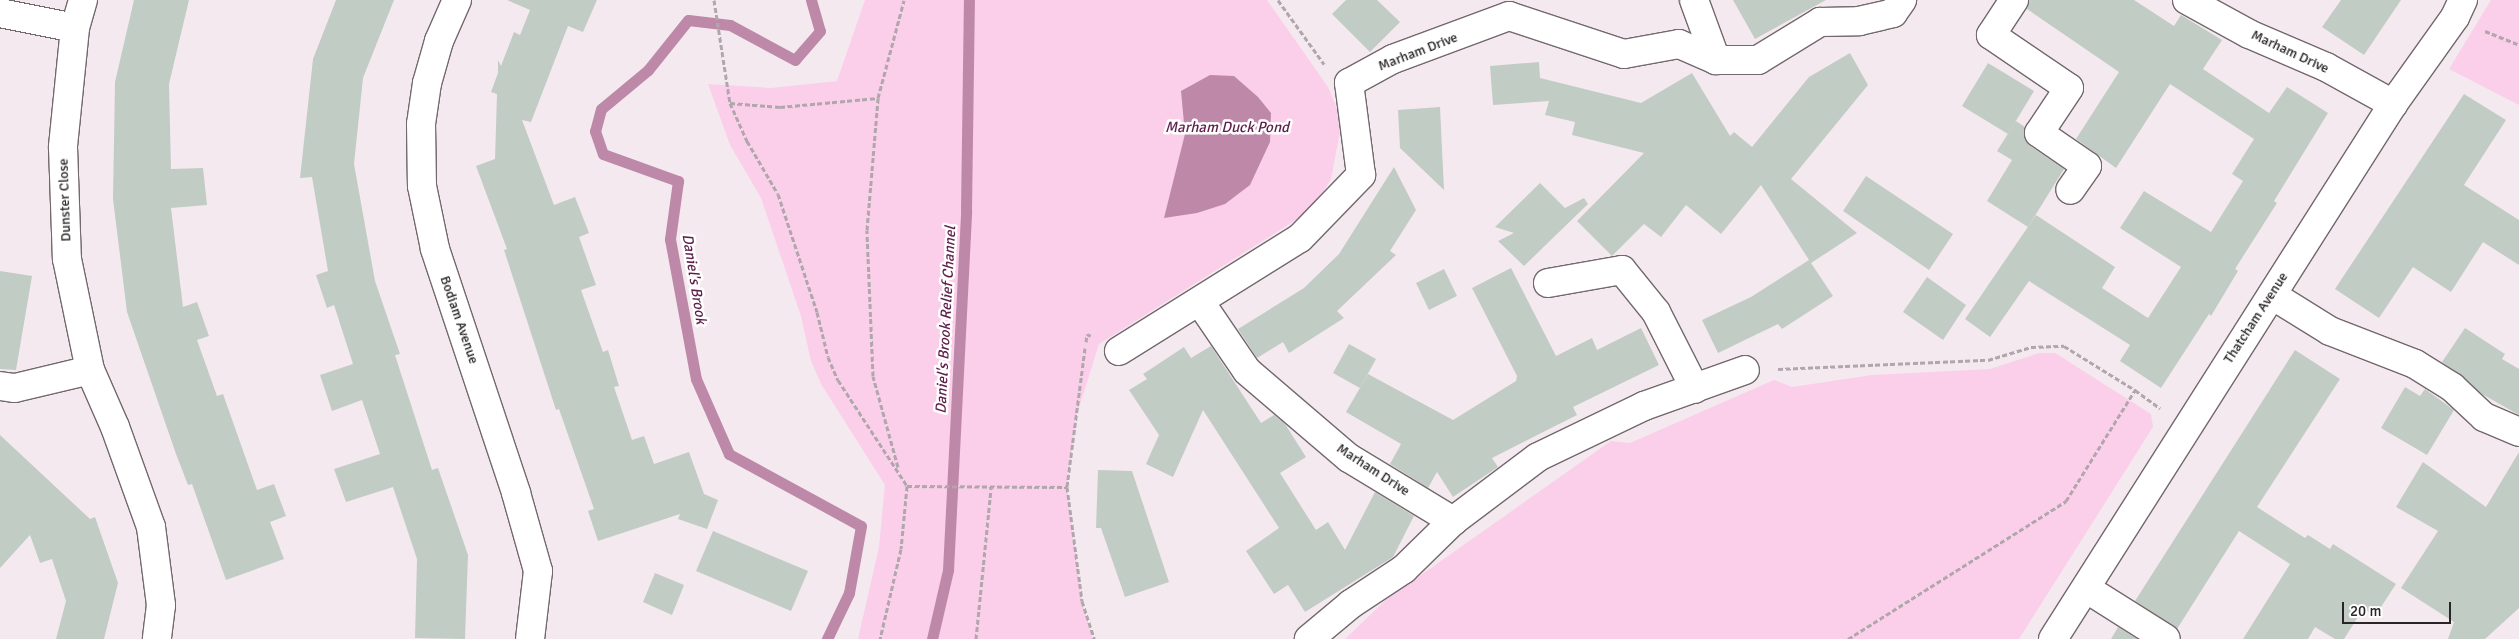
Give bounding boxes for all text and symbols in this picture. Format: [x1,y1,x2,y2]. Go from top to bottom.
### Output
street label: Marham Drive [2248,27,2332,77]
street label: Marham Drive [1376,29,1460,75]
water label: Marham Duck Pond [1165,119,1289,137]
street label: Dunster Close [55,158,75,242]
water label: Daniel's Brook Relief Channel [932,226,960,414]
water label: Daniel's Brook [678,233,710,325]
street label: Thatcham Avenue [2220,269,2292,367]
street label: Bodiam Avenue [436,274,482,366]
street label: Marham Drive [1333,440,1413,500]
scale bar [2344,592,2453,624]
text: 20 m [2350,602,2381,620]

